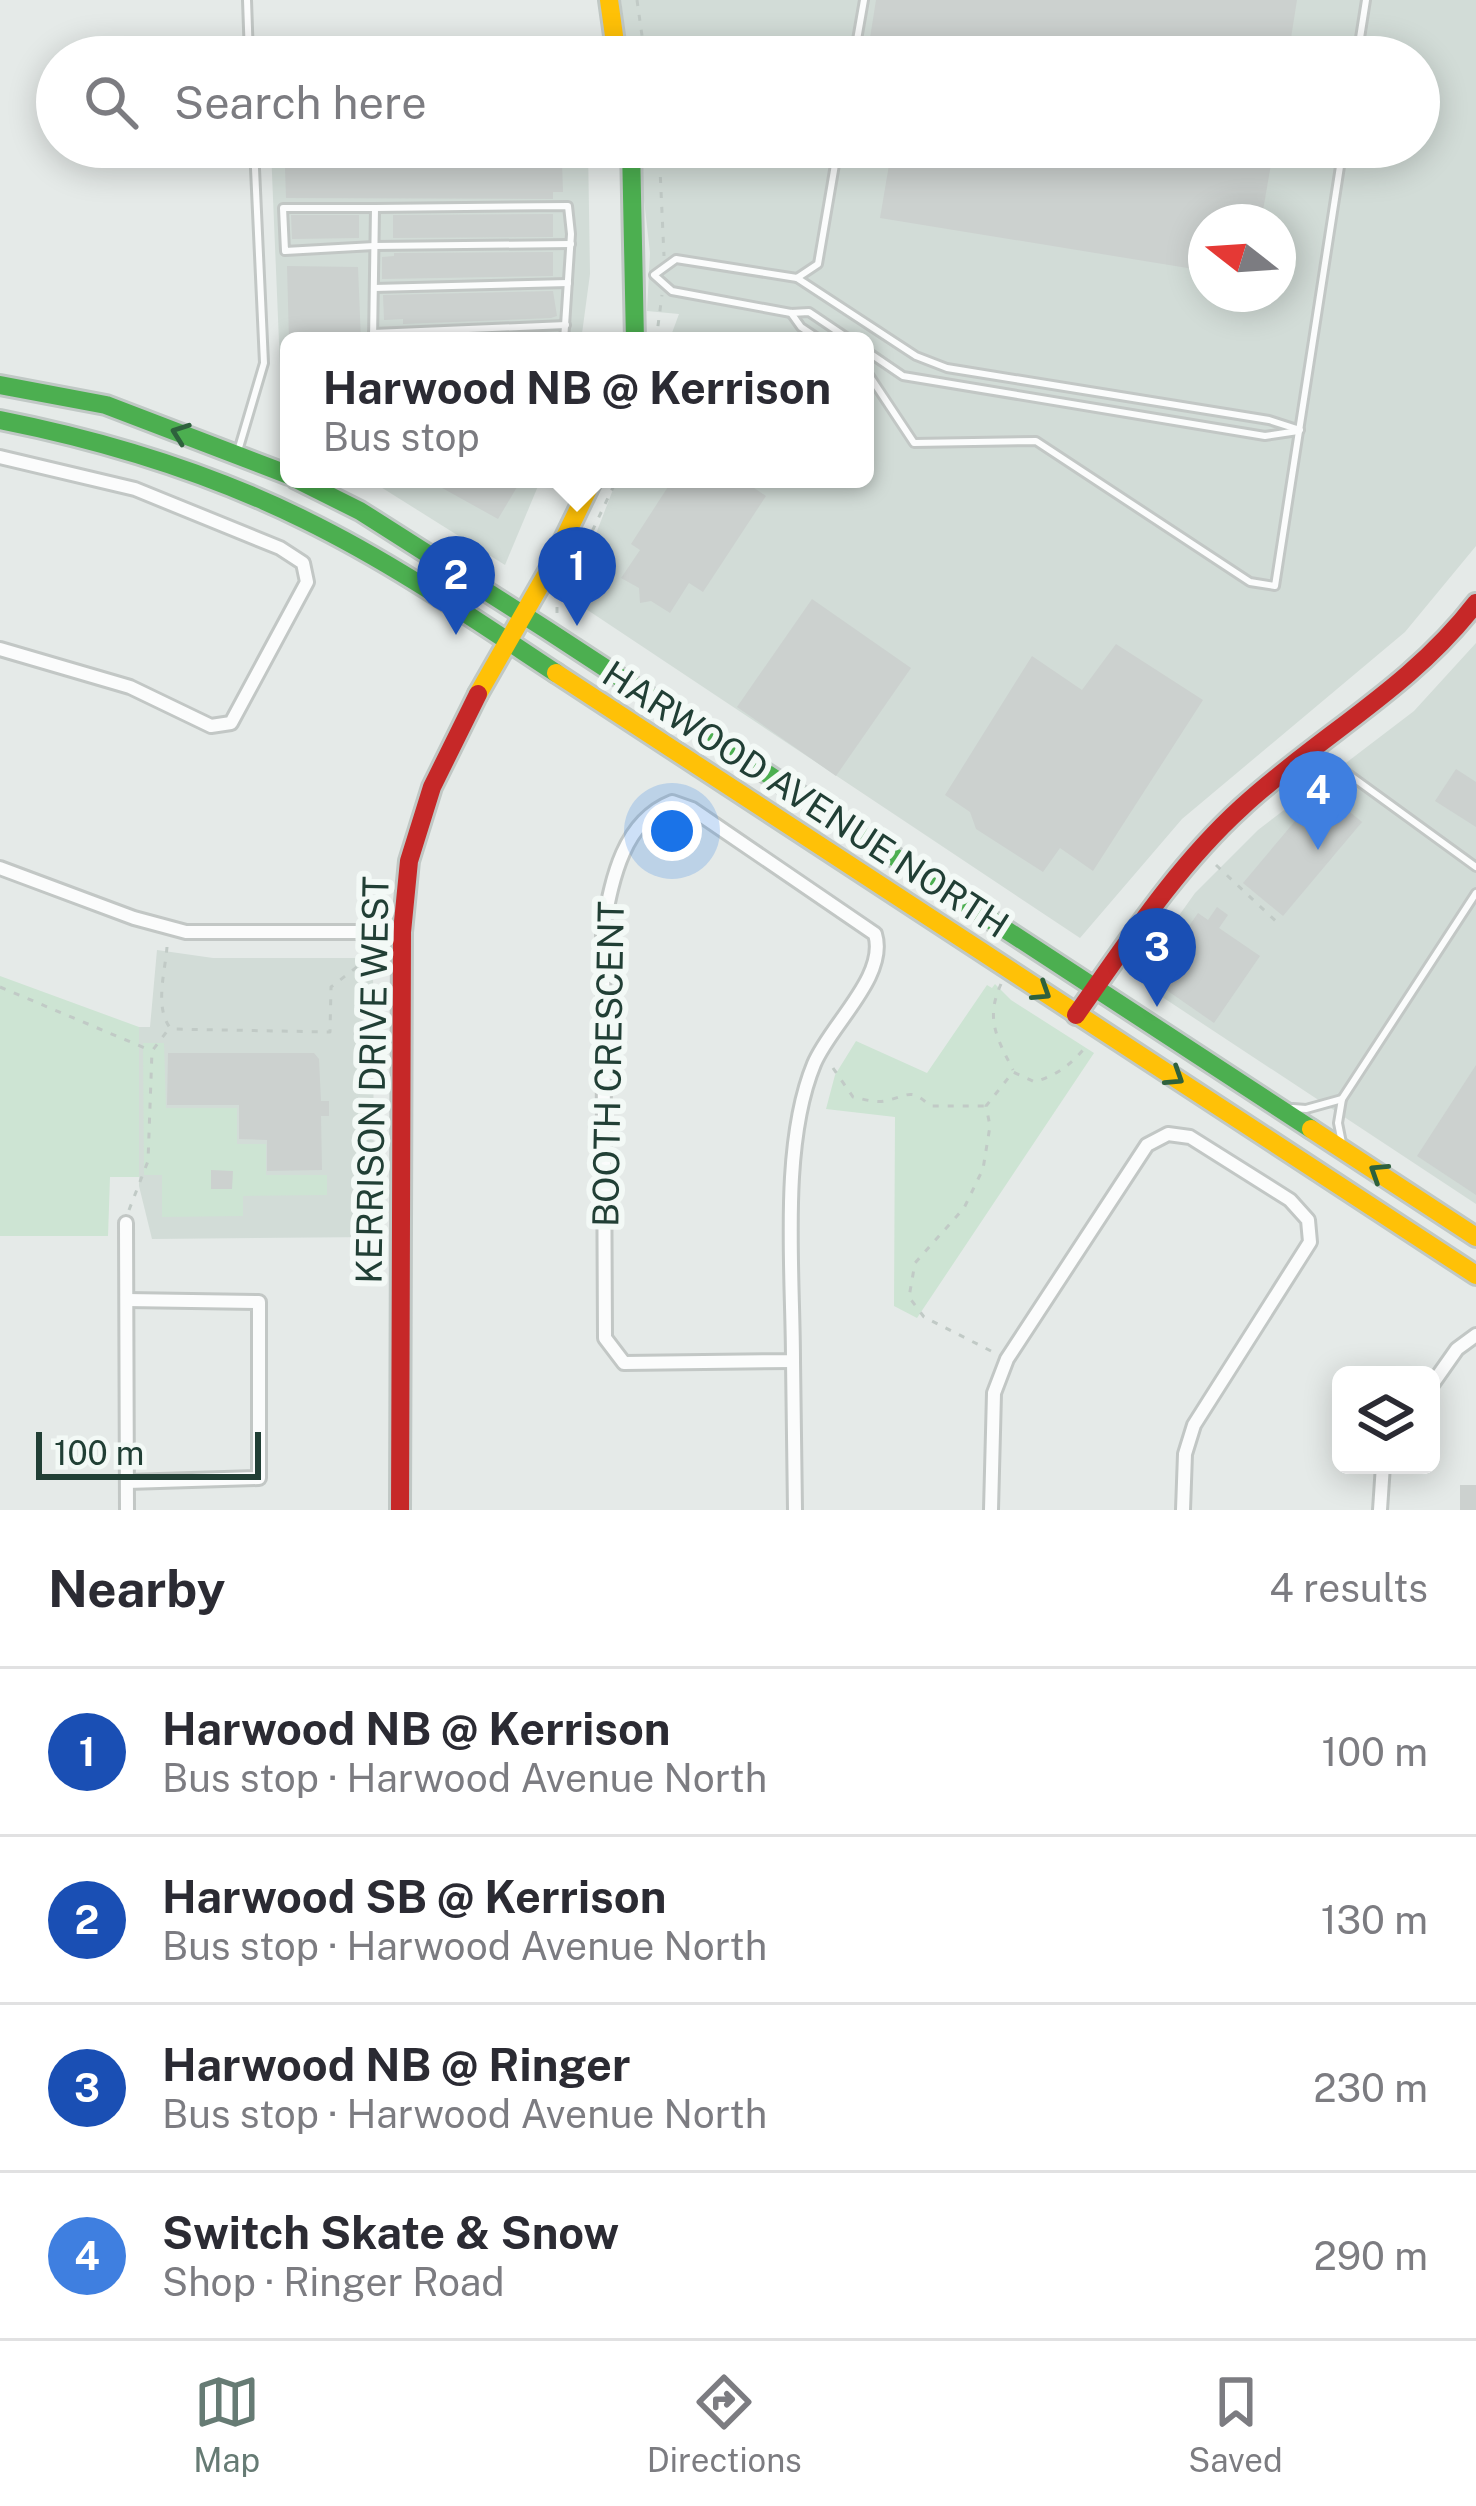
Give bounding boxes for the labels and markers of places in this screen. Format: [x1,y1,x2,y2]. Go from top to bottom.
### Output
pin: 1 [538,527,616,626]
pin: 2 [417,536,495,635]
pin: 4 [1279,751,1357,850]
pin: 3 [1118,908,1196,1007]

